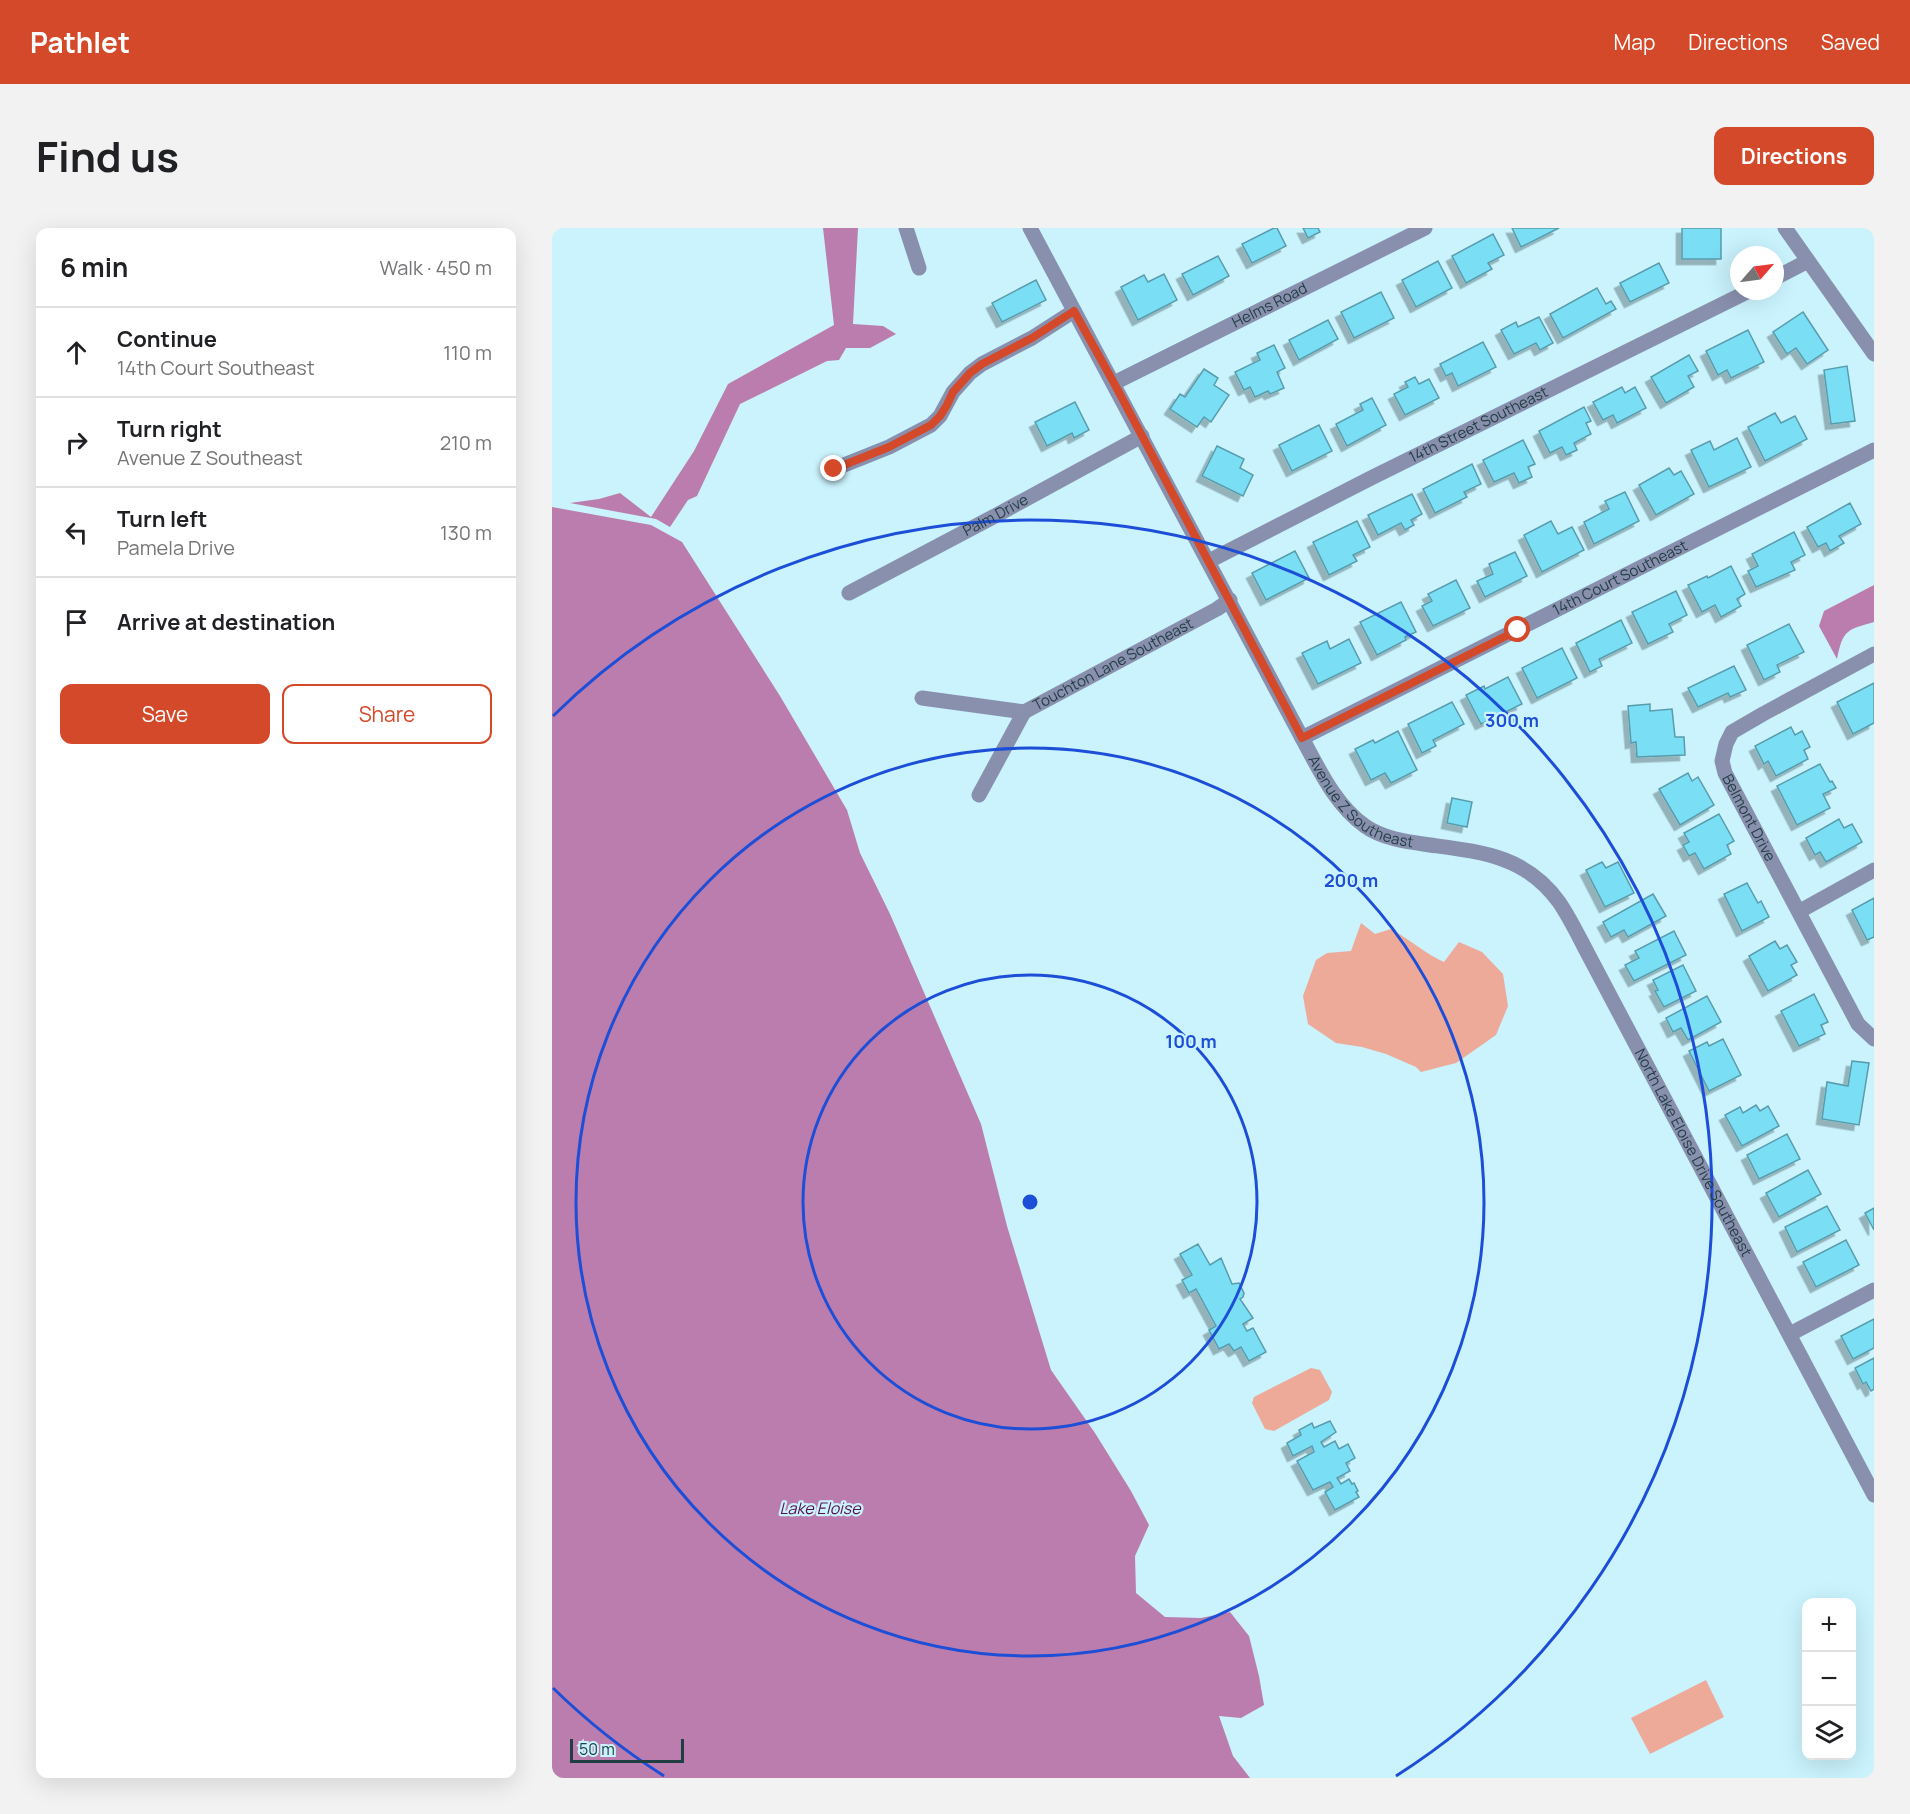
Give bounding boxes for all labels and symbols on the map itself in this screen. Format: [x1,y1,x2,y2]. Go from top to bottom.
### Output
north arrow [1730,246,1784,300]
street label: Helms Road [1228,277,1311,333]
street label: 14th Street Southeast [1405,381,1551,468]
route end [820,455,846,481]
street label: Palm Drive [959,489,1032,541]
street label: 14th Court Southeast [1549,535,1691,620]
street label: Touchton Lane Southeast [1029,613,1197,715]
route start [1504,616,1530,642]
text: 300 m [1485,708,1539,732]
street label: Avenue Z Southeast [1303,752,1415,852]
street label: Belmont Drive [1717,770,1781,865]
text: 200 m [1324,868,1378,892]
text: 100 m [1165,1029,1217,1053]
street label: North Lake Eloise Drive Southeast [1630,1045,1757,1260]
centre of rings [1020,1192,1040,1212]
water label: Lake Eloise [779,1497,862,1519]
scale bar [570,1736,684,1764]

